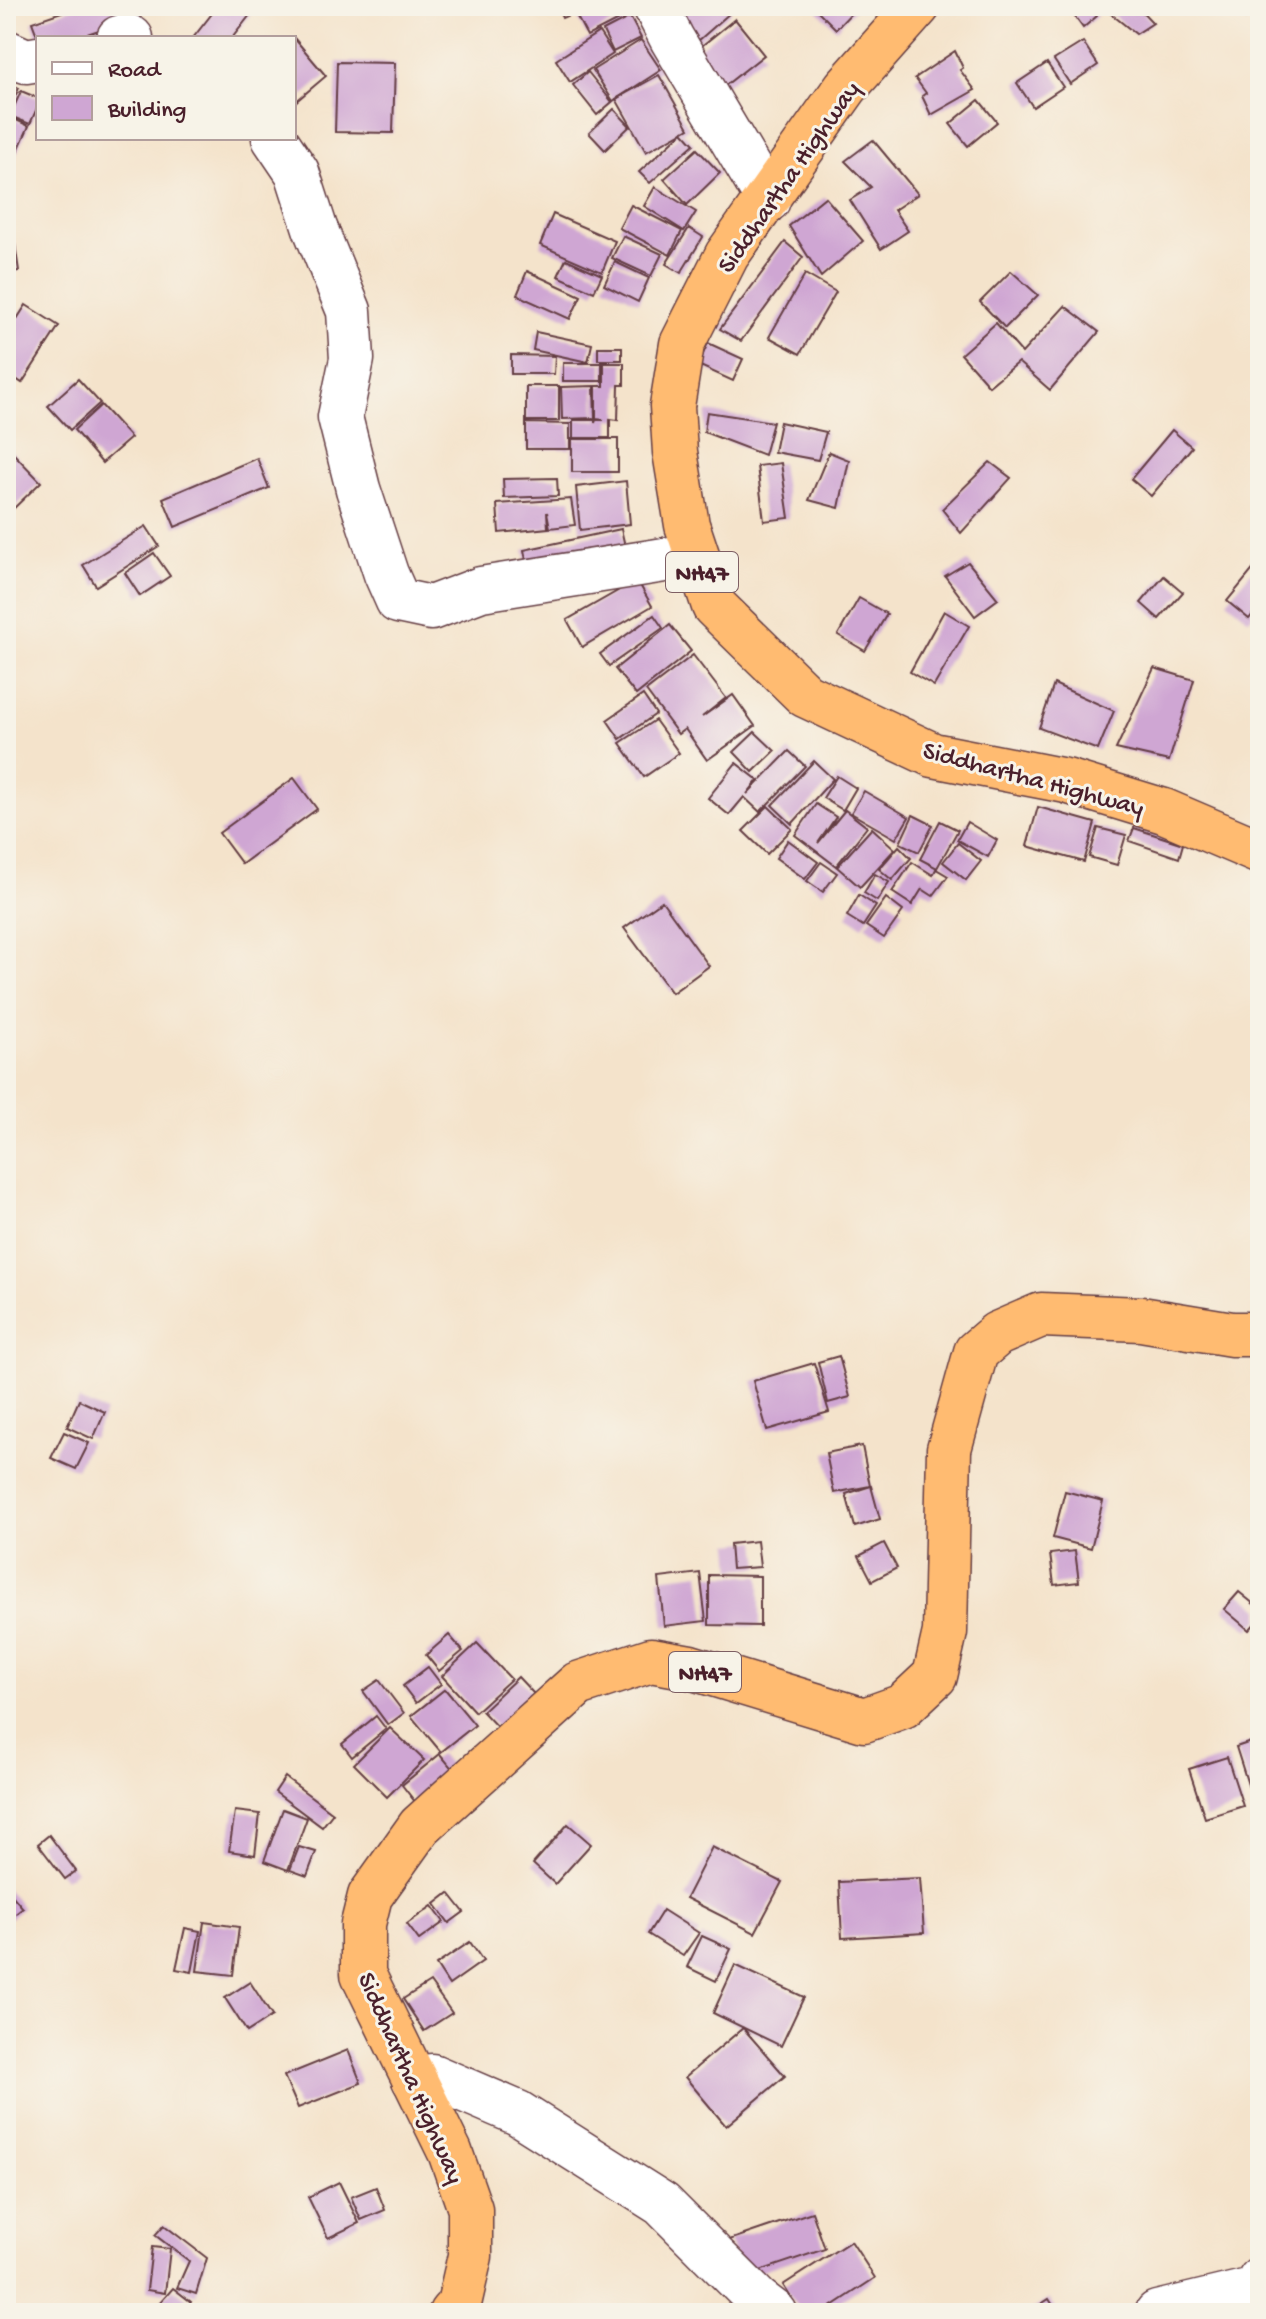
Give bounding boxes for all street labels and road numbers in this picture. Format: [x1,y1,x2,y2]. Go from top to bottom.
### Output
street label: Siddhartha Highway [713,76,869,281]
road number: NH47 [666,552,738,592]
street label: Siddhartha Highway [919,737,1147,826]
road number: NH47 [669,1652,741,1692]
street label: Siddhartha Highway [348,1969,469,2189]

